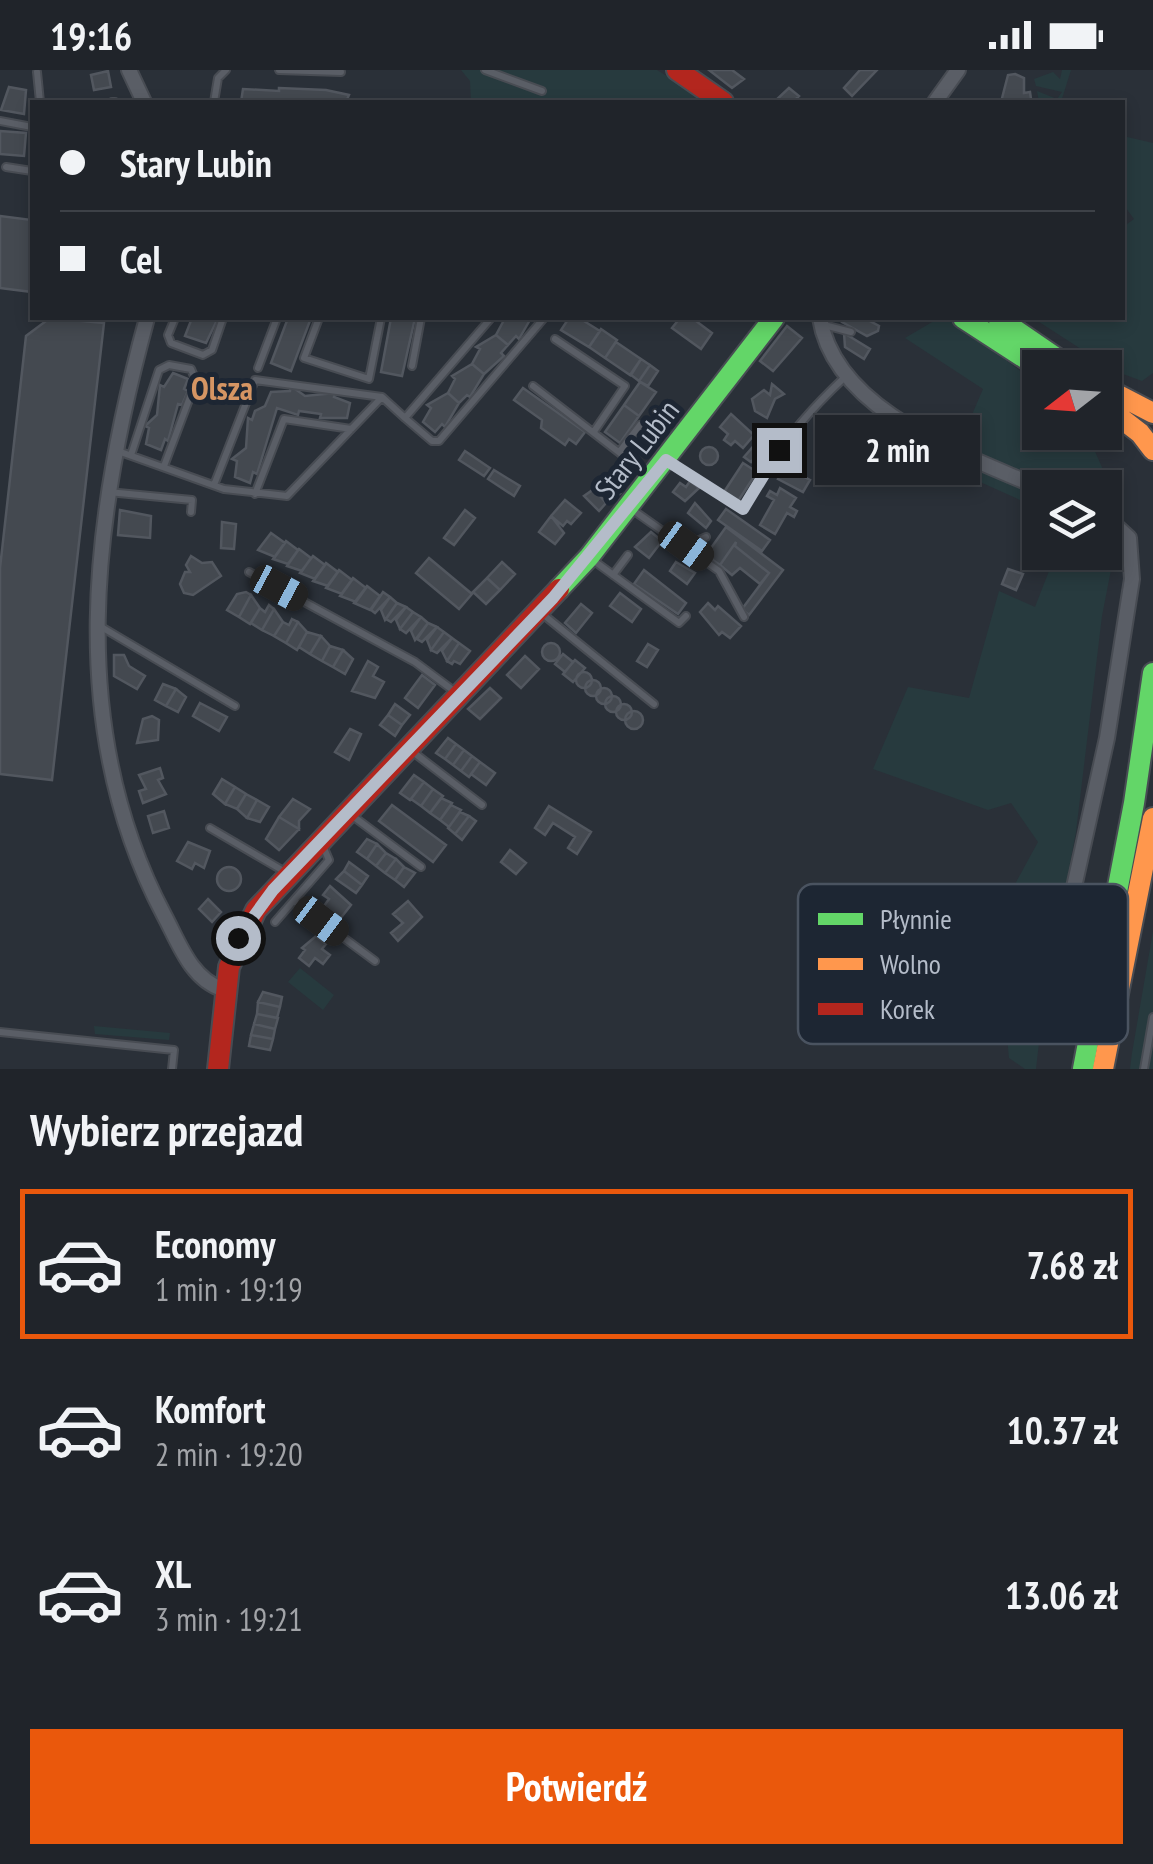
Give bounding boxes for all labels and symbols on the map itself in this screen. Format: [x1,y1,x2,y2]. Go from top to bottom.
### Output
north arrow [1022,350,1122,450]
district label: Olsza [191,367,253,409]
street label: Stary Lubin [585,391,687,507]
callout: 2 min [814,415,979,485]
route end [757,428,802,473]
car [653,516,719,576]
car [245,561,313,615]
legend [798,884,1128,1044]
car [288,891,354,951]
text: Płynnie [880,900,952,937]
route start [216,916,261,961]
text: Wolno [880,945,941,982]
text: Korek [880,990,935,1027]

